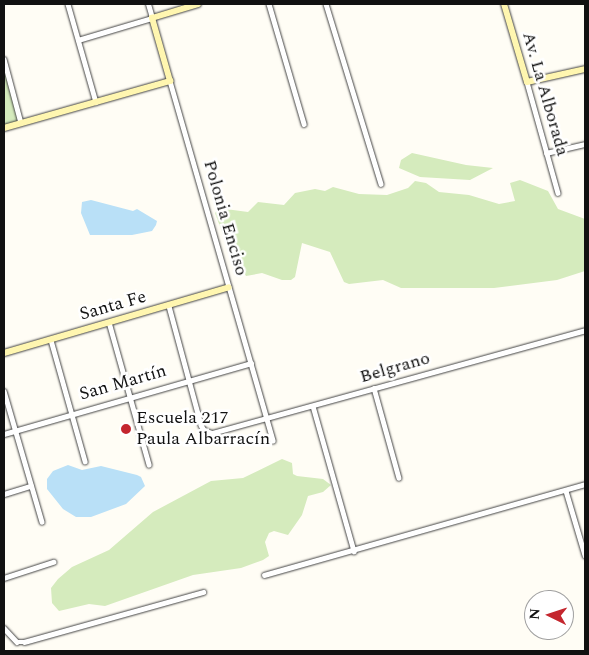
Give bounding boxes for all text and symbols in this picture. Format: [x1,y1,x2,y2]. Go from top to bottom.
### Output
street label: Av. La Alborada [517,29,573,159]
street label: Polonia Enciso [198,158,252,278]
street label: Santa Fe [77,286,149,326]
street label: Belgrano [357,348,433,388]
street label: San Martín [77,360,169,406]
place label: Escuela 217 Paula Albarracín [136,408,270,450]
marker: Escuela 217 Paula Albarracín [120,423,132,435]
north arrow [524,590,574,640]
text: N [524,608,545,620]

